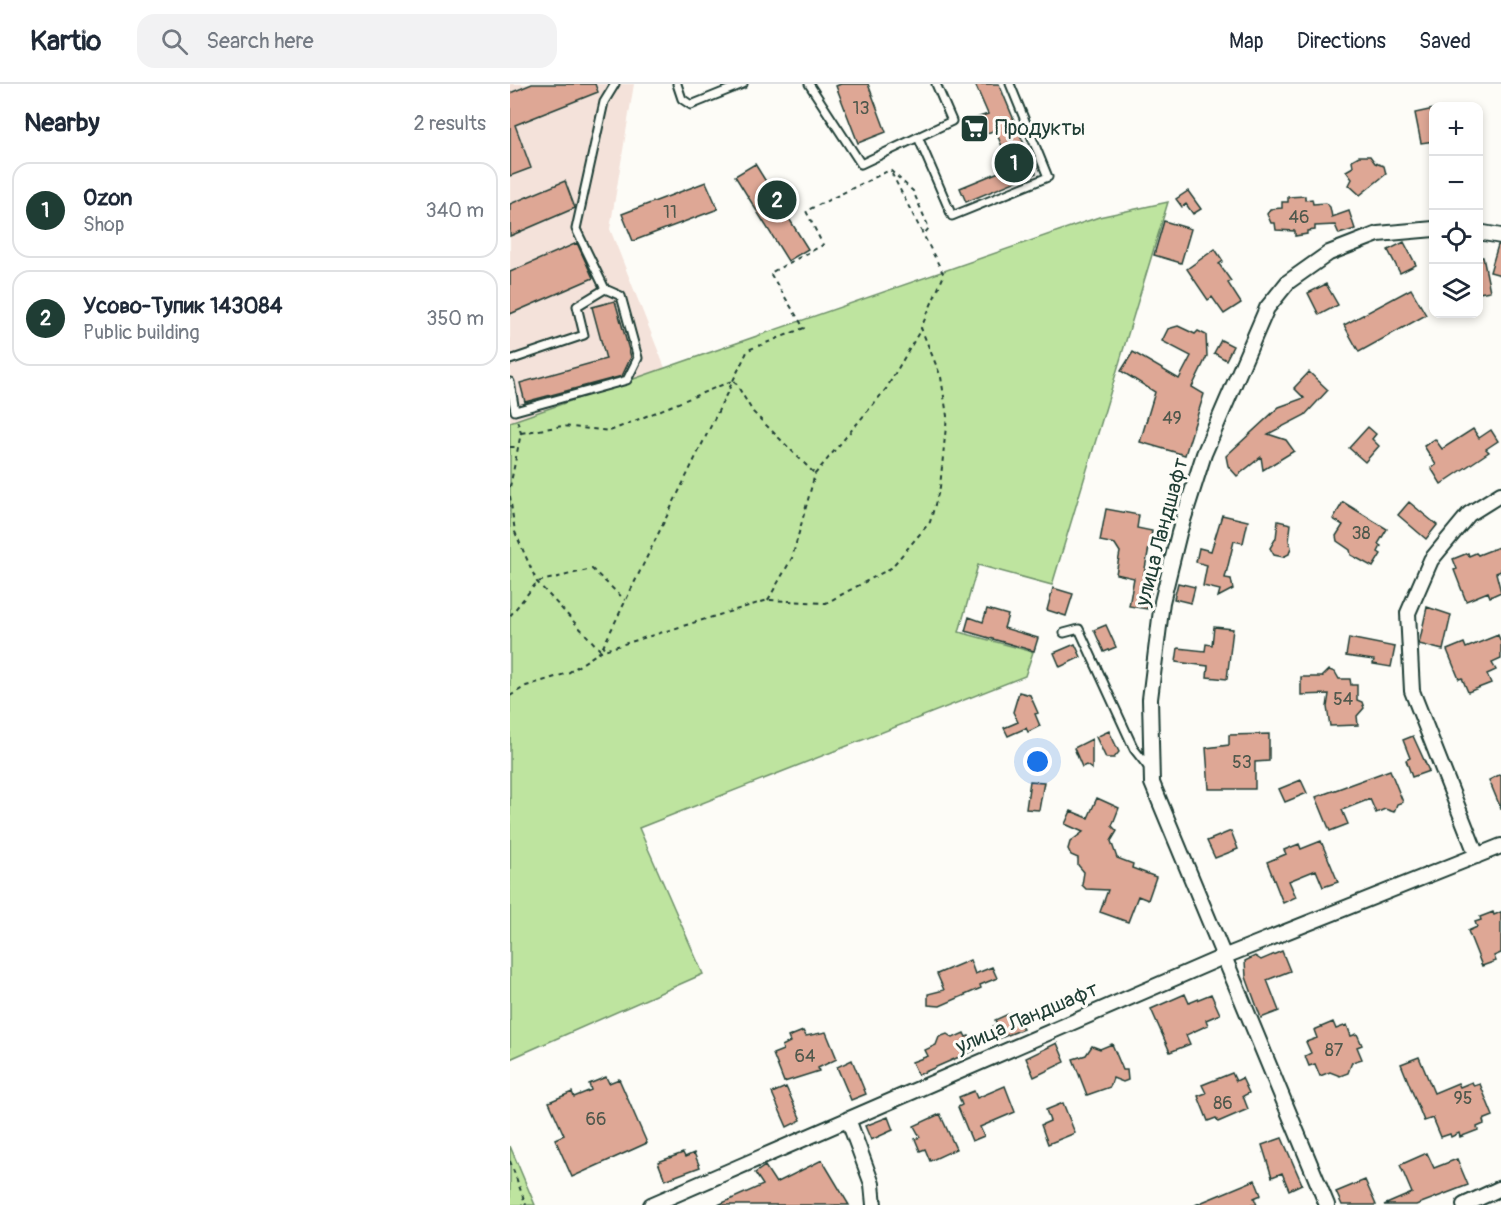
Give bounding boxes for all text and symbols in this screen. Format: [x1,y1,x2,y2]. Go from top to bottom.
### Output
search box [137,14,557,68]
text: Kartio [30,24,101,59]
icon: search [158,25,191,58]
text: Search here [206,27,314,55]
text: Map [1229,28,1264,55]
text: Directions [1297,28,1386,55]
text: Saved [1419,28,1471,55]
house number: 13 [852,97,870,120]
map controls [1429,102,1483,318]
button: + [1429,102,1483,156]
text: Nearby [24,107,100,139]
text: 2 results [414,111,486,136]
supermarket icon: Продукты [958,112,990,144]
place label: Продукты [995,115,1085,142]
pin: 1 [994,140,1034,185]
button: − [1429,156,1483,210]
pin: 2 [758,178,796,222]
text: Ozon [83,184,132,212]
text: 1 [42,198,49,223]
text: 340 m [425,198,484,223]
house number: 11 [663,201,677,224]
house number: 46 [1289,206,1309,229]
button: locate [1429,210,1483,264]
text: Shop [83,212,124,237]
button: layers [1429,264,1483,318]
text: Усово-Тупик 143084 [83,292,282,320]
text: 2 [40,306,51,331]
text: 350 m [426,306,484,331]
text: Public building [83,320,199,345]
house number: 49 [1162,407,1182,430]
street label: улица Ландшафт [1129,455,1195,610]
house number: 38 [1351,522,1371,545]
house number: 54 [1333,688,1354,711]
your location [1023,747,1052,776]
house number: 53 [1232,751,1252,774]
street label: улица Ландшафт [951,976,1103,1061]
house number: 87 [1325,1039,1344,1062]
house number: 64 [795,1045,816,1068]
house number: 95 [1453,1087,1473,1110]
house number: 86 [1213,1092,1233,1115]
house number: 66 [586,1108,606,1131]

